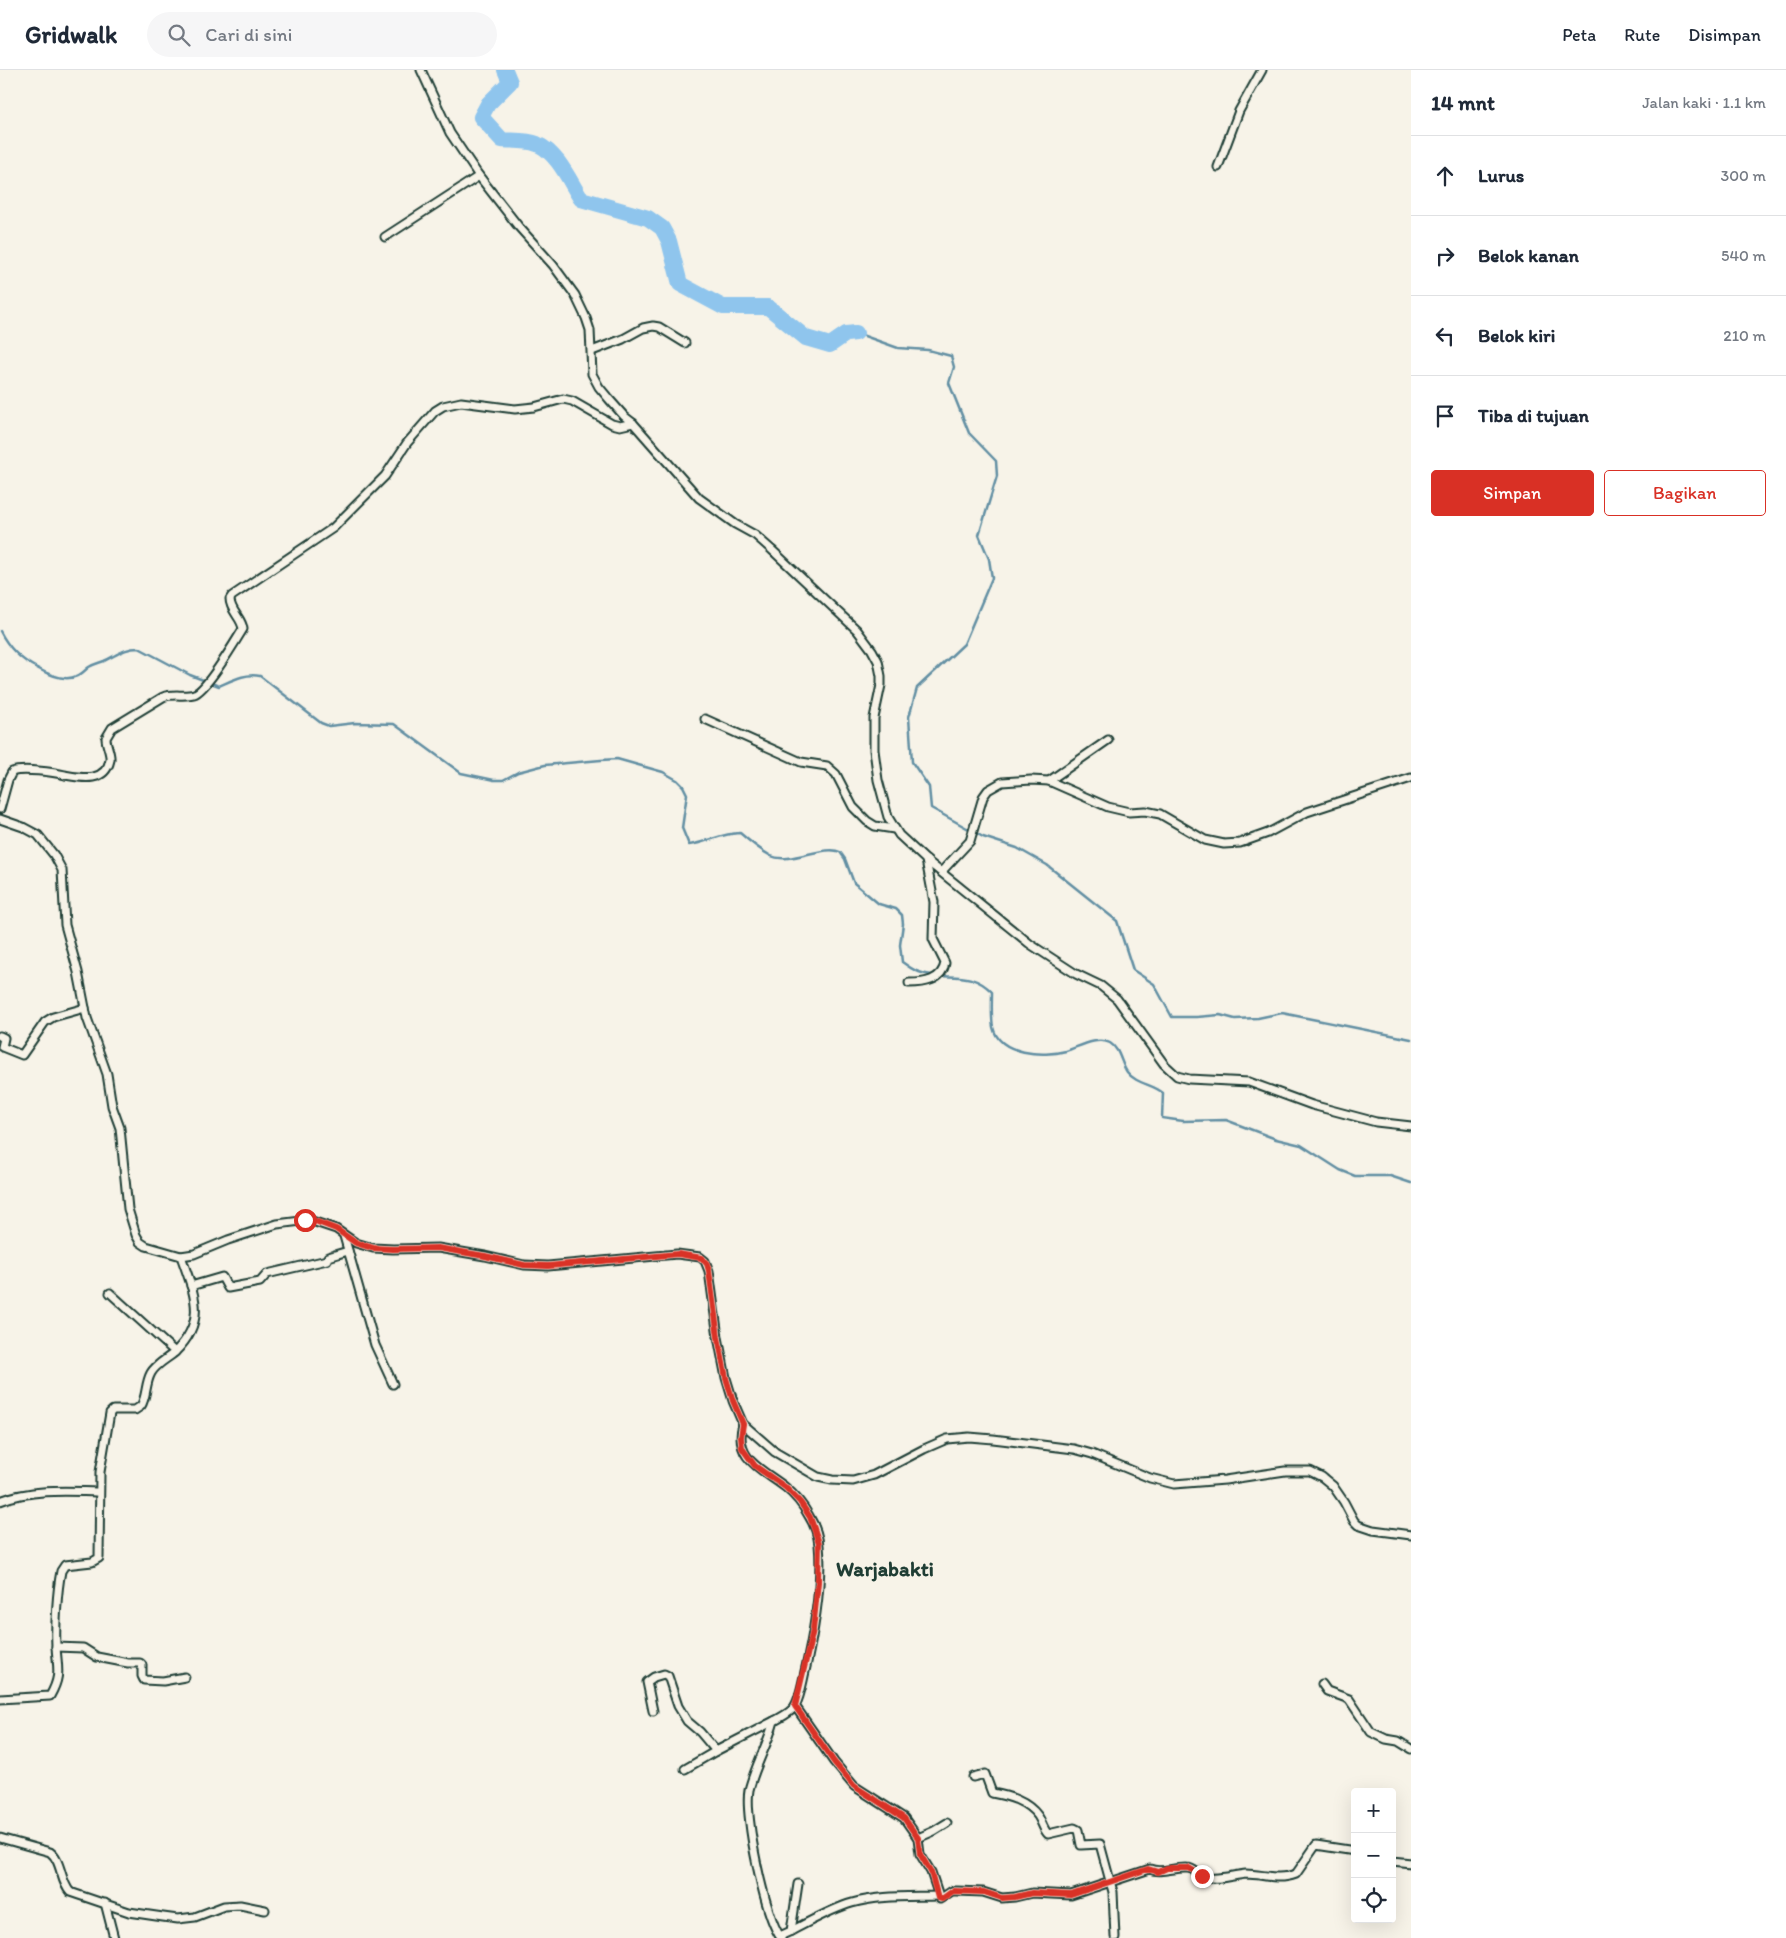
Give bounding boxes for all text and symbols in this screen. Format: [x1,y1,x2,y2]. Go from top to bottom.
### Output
search box [147,12,497,57]
text: Gridwalk [25,20,117,49]
icon: search [165,21,193,49]
text: Cari di sini [205,23,292,46]
text: Peta [1562,24,1596,46]
text: Rute [1624,24,1660,46]
text: Disimpan [1688,24,1761,46]
text: 14 mnt [1431,90,1495,115]
text: Jalan kaki · 1.1 km [1642,93,1766,112]
icon: ahead [1431,162,1459,190]
text: Lurus [1478,164,1524,187]
text: 300 m [1721,166,1766,185]
icon: right [1431,242,1459,270]
text: Belok kanan [1478,244,1579,267]
text: 540 m [1721,246,1766,265]
icon: left [1431,322,1459,350]
text: Belok kiri [1478,324,1555,347]
text: 210 m [1723,326,1766,345]
icon: arrive [1431,402,1459,430]
text: Tiba di tujuan [1478,404,1589,427]
button: Simpan [1431,470,1594,516]
button: Bagikan [1604,470,1766,516]
route start [294,1209,317,1232]
district label: Warjabakti [836,1556,934,1582]
map controls [1351,1788,1396,1923]
button: + [1351,1788,1396,1833]
button: − [1351,1833,1396,1878]
route end [1191,1865,1214,1888]
button: locate [1351,1878,1396,1923]

